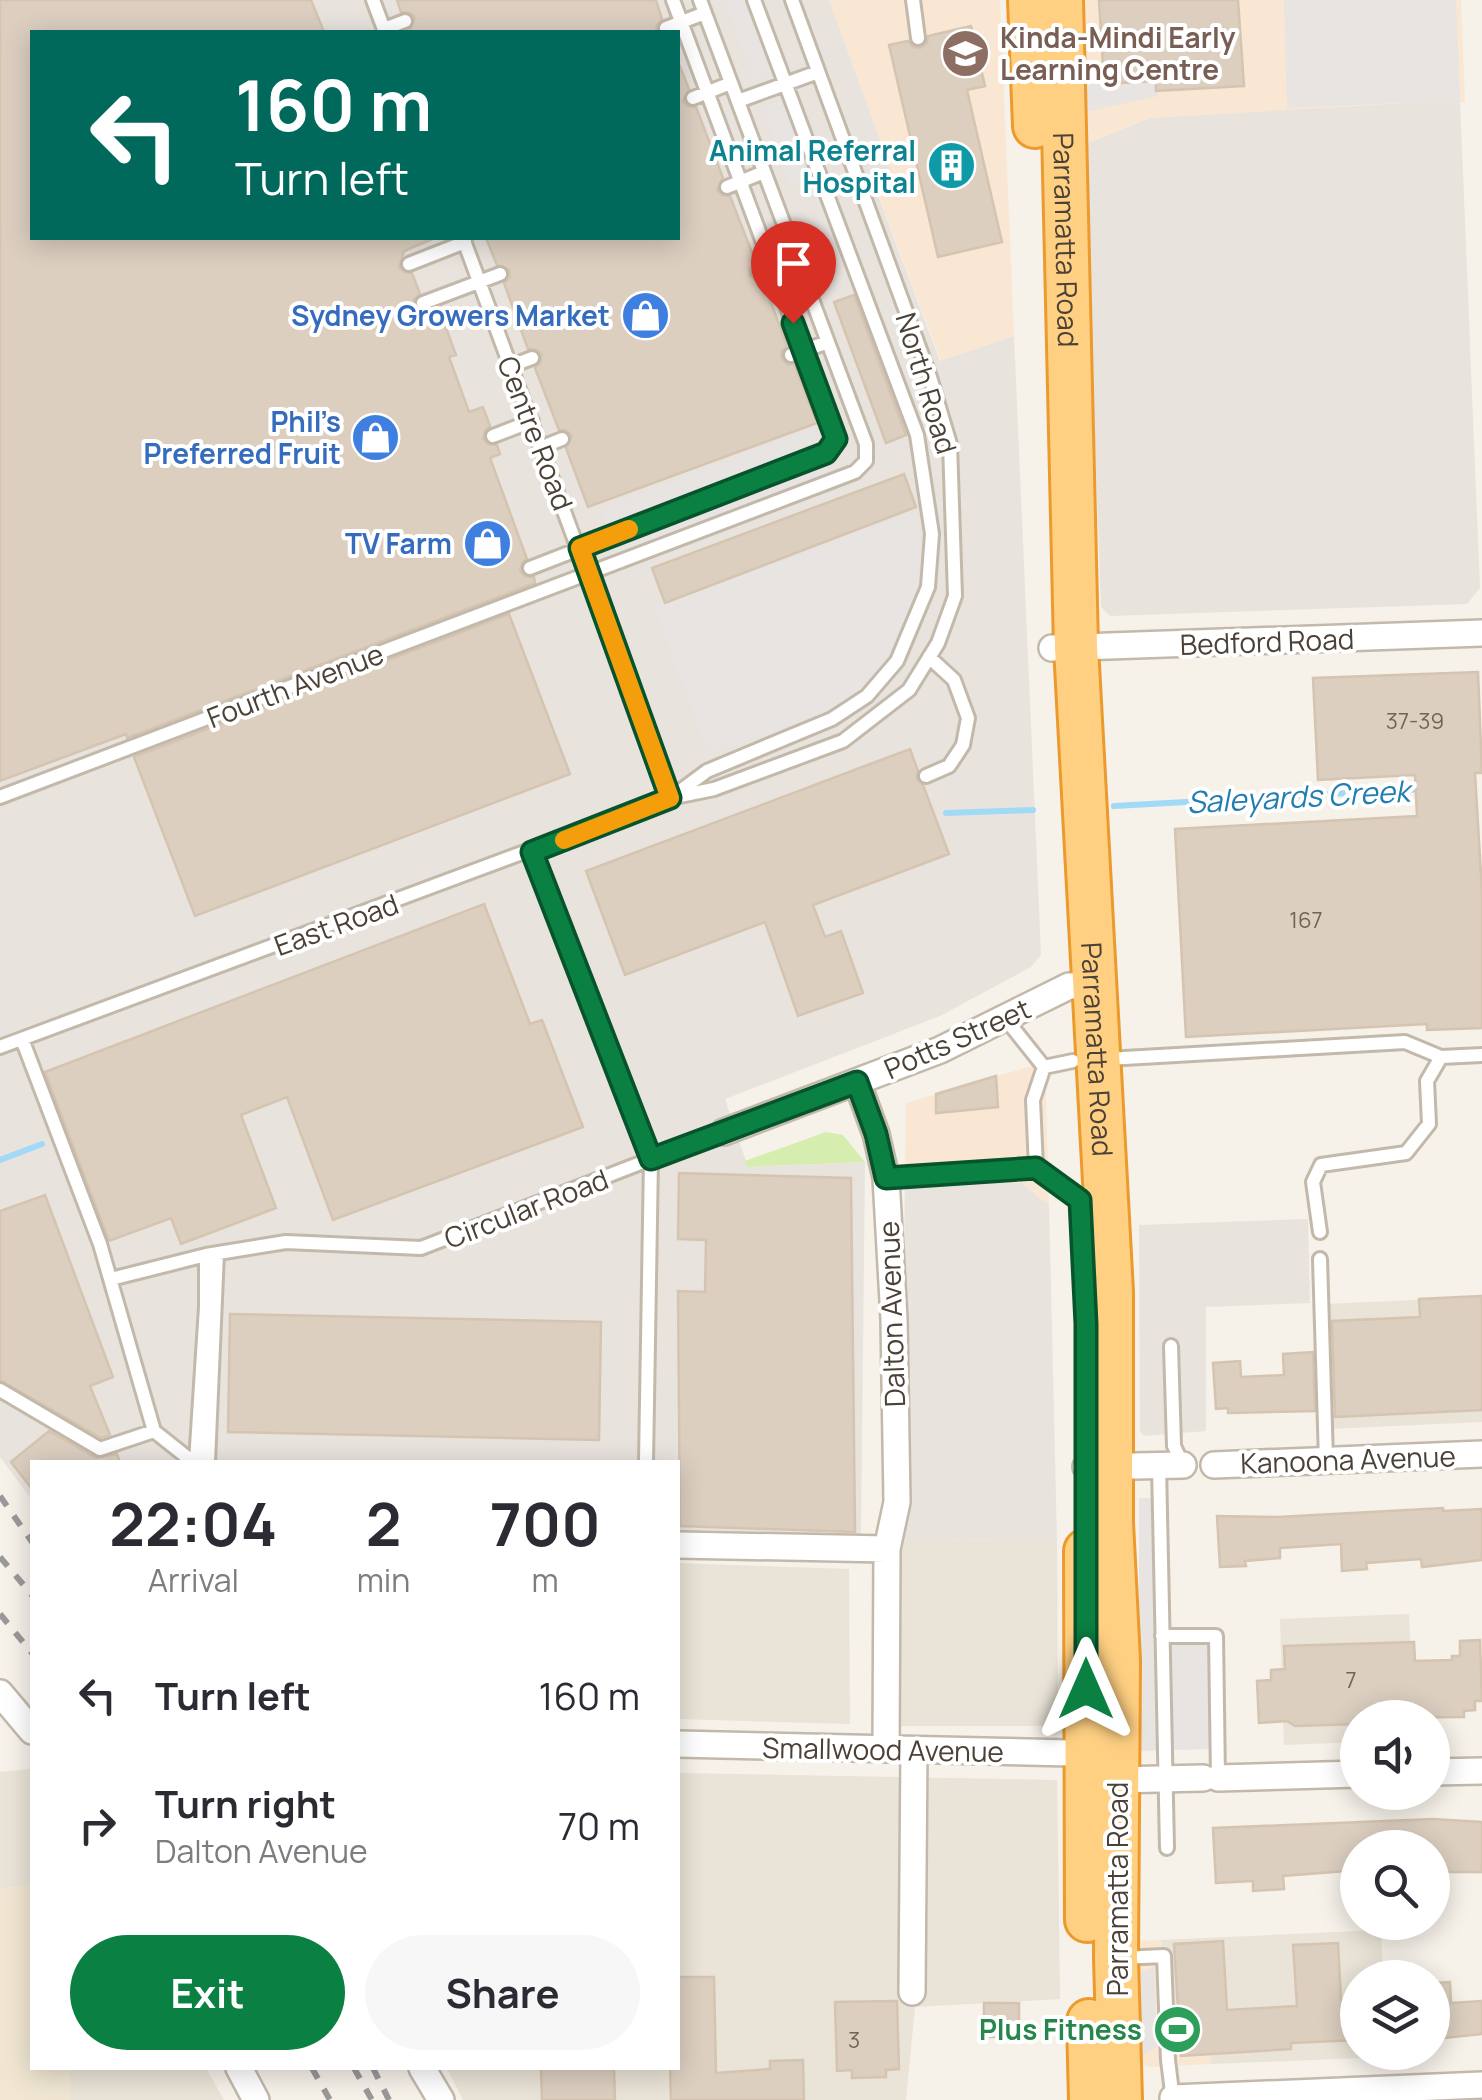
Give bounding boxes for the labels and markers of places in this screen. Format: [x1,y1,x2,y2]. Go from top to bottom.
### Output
place label: Kinda-Mindi Early Learning Centre [1000,18,1236,88]
school or university icon: Kinda-Mindi Early Learning Centre [939,27,991,79]
place label: Animal Referral Hospital [709,131,916,201]
building icon: Animal Referral Hospital [925,140,977,192]
pin [751,221,836,324]
shop icon: Sydney Growers Market [619,289,671,341]
place label: Sydney Growers Market [291,296,610,334]
place label: Phil’s Preferred Fruit [143,402,341,472]
shop icon: Phil’s Preferred Fruit [350,411,402,463]
shop icon: TV Farm [461,517,513,569]
place label: TV Farm [345,524,452,562]
sports icon: Plus Fitness [1151,2003,1203,2055]
place label: Plus Fitness [979,2010,1142,2048]

